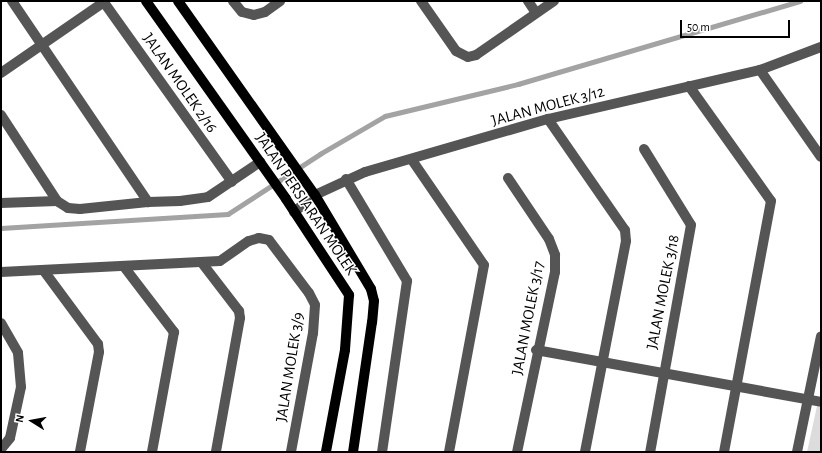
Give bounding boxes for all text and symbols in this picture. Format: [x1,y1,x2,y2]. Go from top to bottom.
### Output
scale bar [682,12,792,38]
text: 50 m [687,21,710,33]
street label: JALAN MOLEK 2/16 [139,30,221,136]
street label: JALAN MOLEK 3/12 [489,82,607,130]
street label: JALAN PERSIARAN MOLEK [251,129,361,279]
street label: JALAN MOLEK 3/18 [642,233,684,351]
street label: JALAN MOLEK 3/17 [508,259,548,377]
street label: JALAN MOLEK 3/9 [272,311,308,423]
north arrow [12,401,52,441]
text: N [14,414,26,423]

